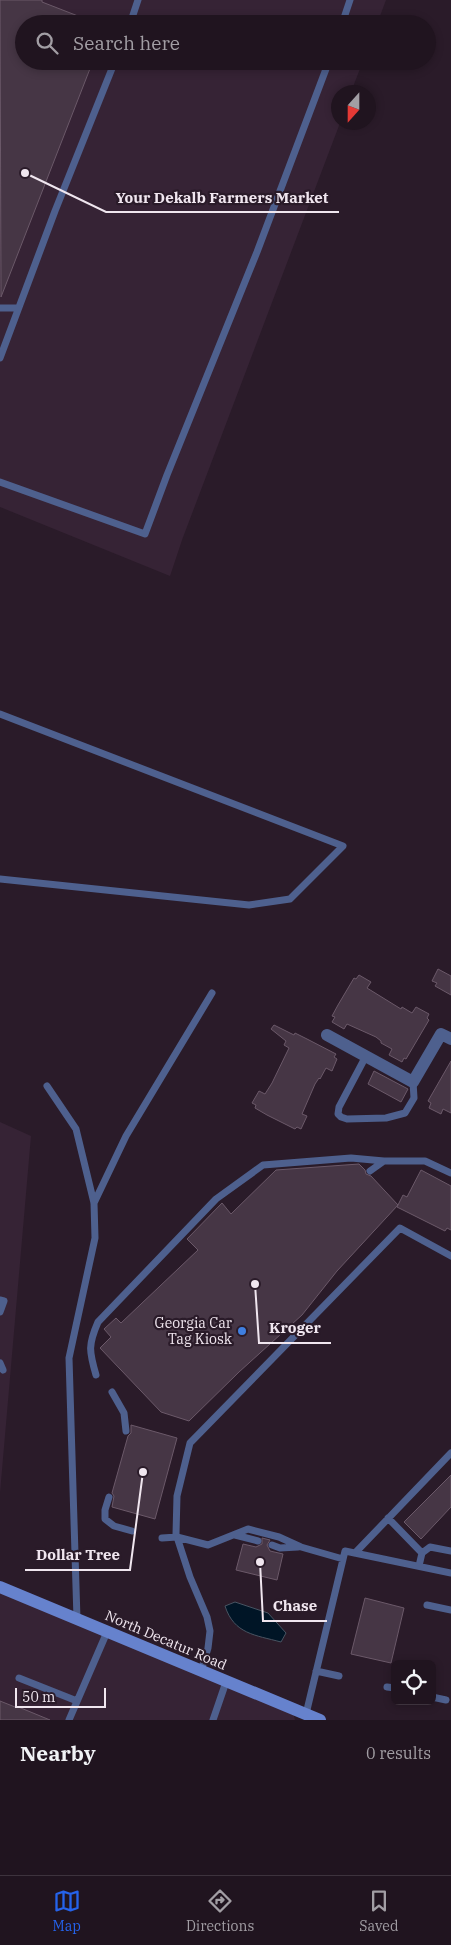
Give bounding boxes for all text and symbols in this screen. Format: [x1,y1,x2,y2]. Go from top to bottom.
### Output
search box [15,15,436,70]
icon: search [33,29,61,57]
text: Search here [73,31,180,55]
north arrow [331,85,376,130]
callout: Your Dekalb Farmers Market [106,182,339,212]
text: Your Dekalb Farmers Market [116,188,329,207]
callout: Kroger [259,1313,331,1343]
place label: Georgia Car Tag Kiosk [155,1314,233,1348]
text: Kroger [269,1318,321,1337]
marker: Georgia Car Tag Kiosk [236,1325,248,1337]
callout: Dollar Tree [25,1540,130,1570]
text: Dollar Tree [36,1545,120,1564]
callout: Chase [263,1591,327,1621]
text: Chase [273,1596,317,1615]
street label: North Decatur Road [102,1606,230,1674]
map controls [391,1660,436,1705]
button: locate [391,1660,436,1705]
scale bar [15,1685,106,1708]
text: 50 m [22,1688,55,1706]
text: Nearby [20,1739,96,1767]
text: 0 results [366,1743,431,1763]
tab: Map [53,1887,81,1935]
tab: Directions [186,1887,254,1935]
tab: Saved [359,1887,398,1935]

